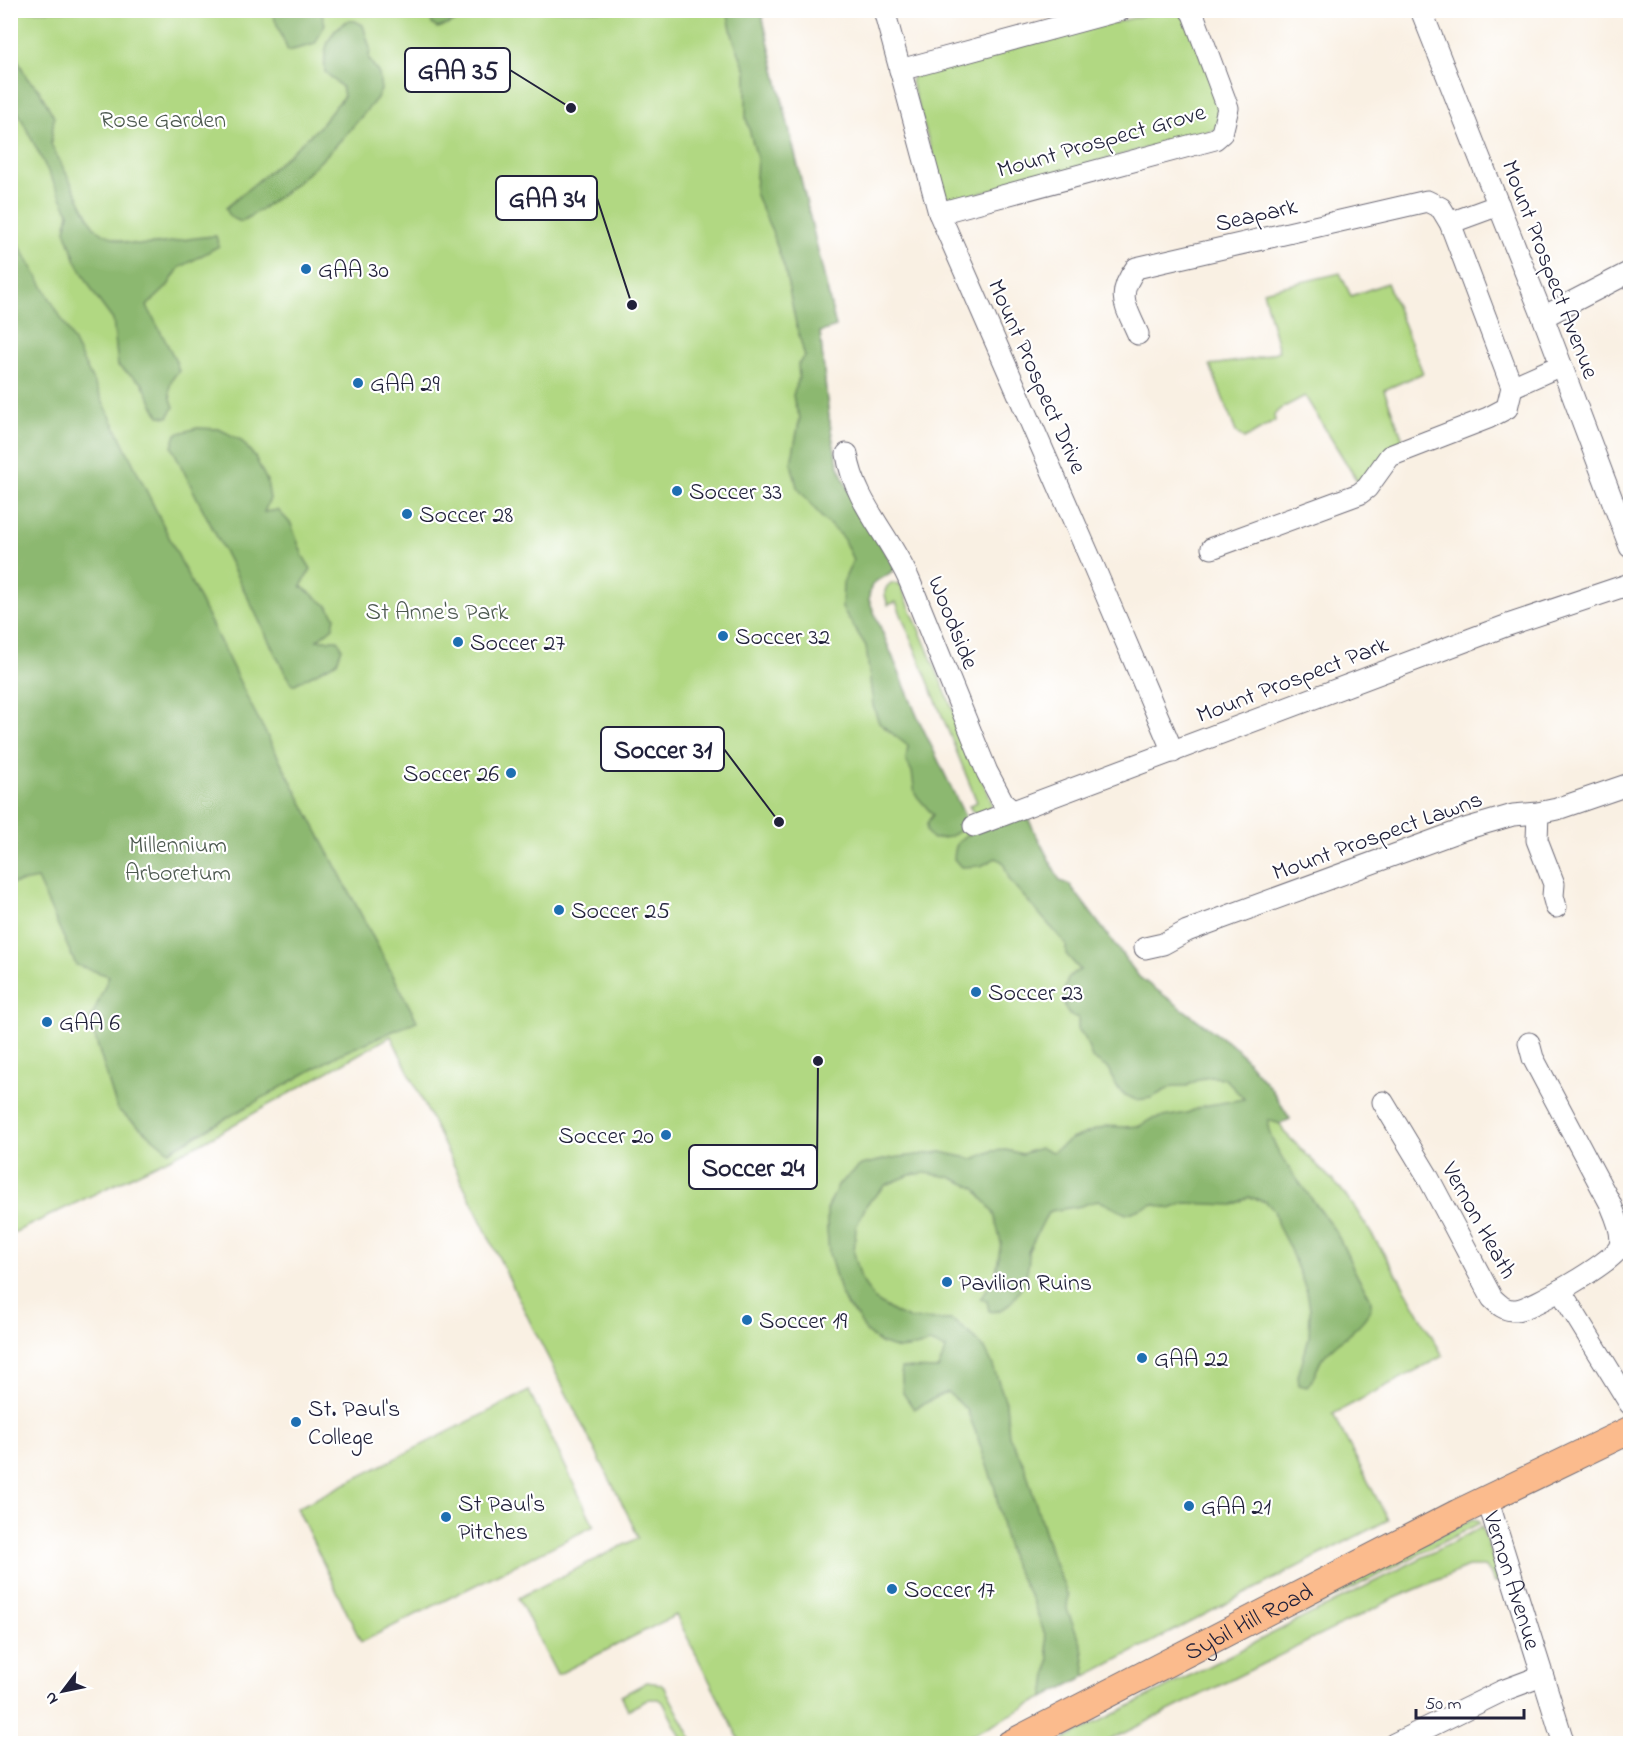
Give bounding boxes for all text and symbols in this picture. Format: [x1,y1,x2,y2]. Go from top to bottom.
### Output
callout: GAA 35 [405,48,510,92]
text: GAA 35 [418,54,498,92]
street label: Mount Prospect Grove [993,96,1210,189]
park label: Rose Garden [100,104,226,139]
street label: Mount Prospect Avenue [1491,156,1607,384]
callout: GAA 34 [496,176,597,220]
text: GAA 34 [509,182,585,220]
street label: Seapark [1212,190,1301,243]
place label: GAA 30 [318,254,389,289]
marker: GAA 30 [299,262,313,276]
street label: Mount Prospect Drive [977,274,1094,480]
place label: GAA 29 [370,368,441,403]
marker: GAA 29 [351,376,365,390]
place label: Soccer 33 [689,476,782,511]
marker: Soccer 33 [670,484,684,498]
place label: Soccer 28 [419,499,513,534]
marker: Soccer 28 [400,507,414,521]
street label: Woodside [917,571,986,675]
park label: St Anne's Park [366,596,509,631]
place label: Soccer 32 [735,621,830,656]
place label: Soccer 27 [470,627,565,662]
street label: Mount Prospect Park [1192,628,1394,734]
marker: Soccer 32 [716,629,730,643]
marker: Soccer 27 [451,635,465,649]
callout: Soccer 31 [601,727,724,771]
text: Soccer 31 [614,733,713,771]
place label: Soccer 26 [403,758,499,793]
marker: Soccer 26 [504,766,518,780]
street label: Mount Prospect Lawns [1268,783,1488,892]
park label: Millennium Arboretum [125,829,231,892]
place label: Soccer 25 [571,895,670,930]
marker: Soccer 25 [552,903,566,917]
place label: Soccer 23 [988,977,1083,1012]
marker: Soccer 23 [969,985,983,999]
place label: GAA 6 [59,1007,121,1042]
marker: GAA 6 [40,1015,54,1029]
place label: Soccer 20 [558,1120,654,1155]
marker: Soccer 20 [659,1128,673,1142]
callout: Soccer 24 [689,1145,817,1189]
text: Soccer 24 [701,1151,805,1189]
street label: Vernon Heath [1431,1156,1524,1286]
place label: Pavilion Ruins [959,1267,1092,1302]
marker: Pavilion Ruins [940,1275,954,1289]
place label: Soccer 19 [759,1305,848,1340]
marker: Soccer 19 [740,1313,754,1327]
place label: GAA 22 [1154,1343,1229,1378]
marker: GAA 22 [1135,1351,1149,1365]
place label: St. Paul's College [308,1393,400,1456]
marker: St. Paul's College [289,1415,303,1429]
place label: St Paul's Pitches [458,1488,545,1551]
place label: GAA 21 [1201,1491,1272,1526]
marker: GAA 21 [1182,1499,1196,1513]
street label: Vernon Avenue [1472,1506,1549,1655]
marker: St Paul's Pitches [439,1510,453,1524]
place label: Soccer 17 [904,1574,995,1609]
street label: Sybil Hill Road [1179,1575,1320,1671]
marker: Soccer 17 [885,1582,899,1596]
north arrow [33,1661,93,1721]
scale bar [1416,1682,1524,1720]
text: N [39,1687,65,1709]
text: 50 m [1425,1692,1462,1718]

